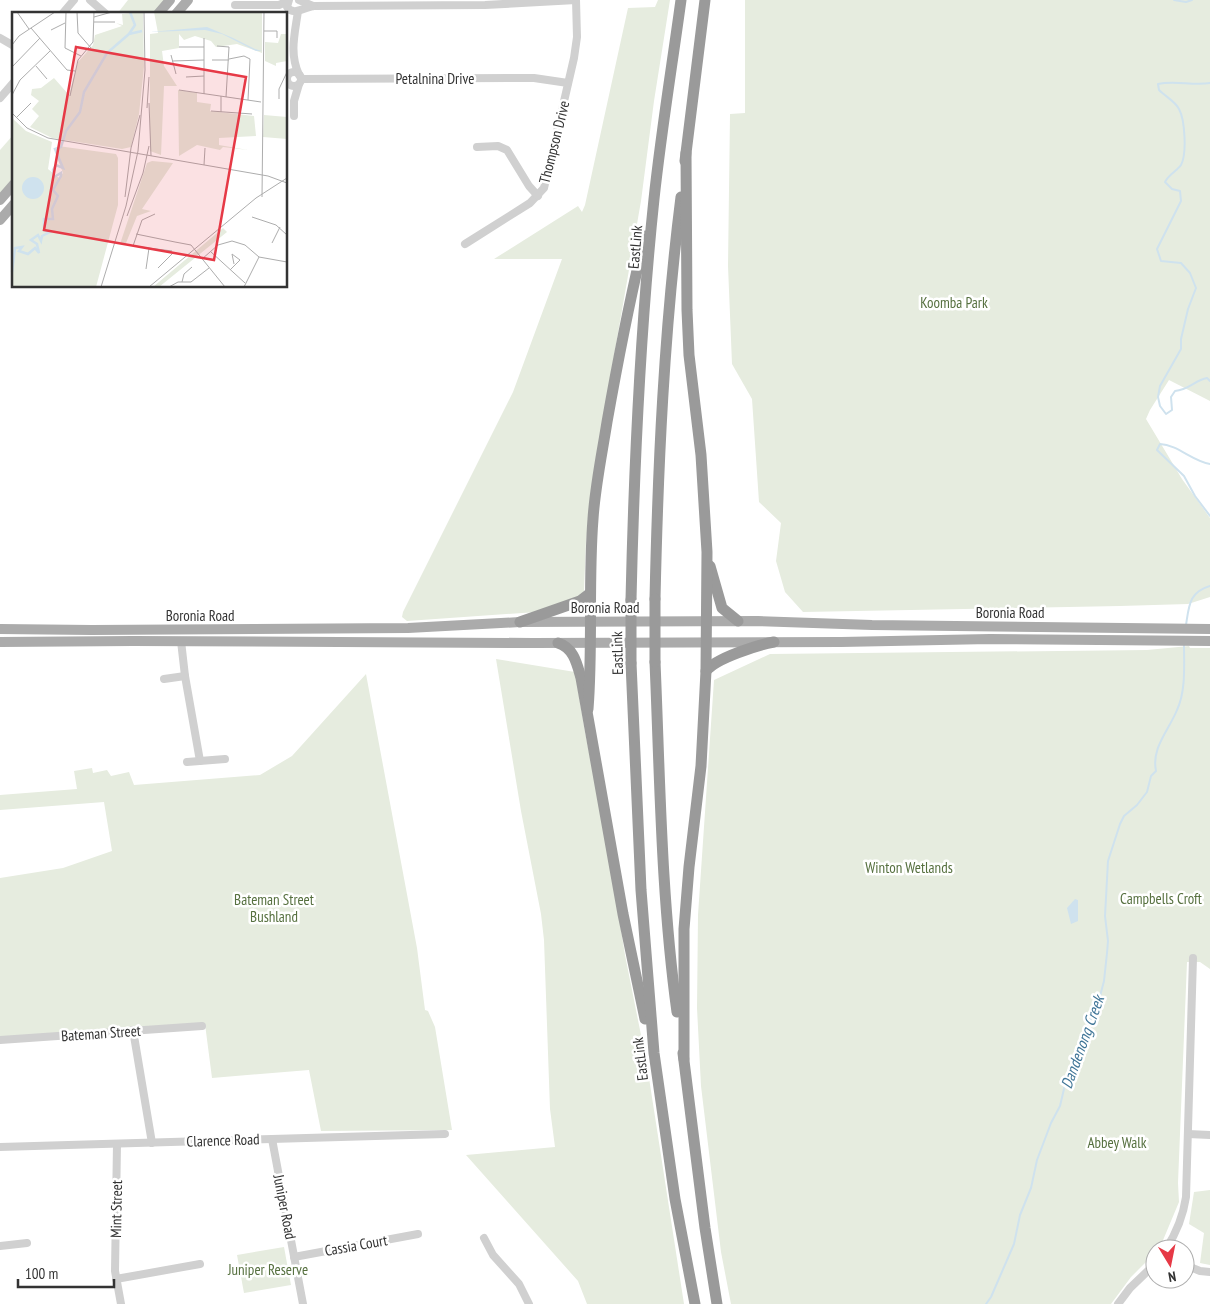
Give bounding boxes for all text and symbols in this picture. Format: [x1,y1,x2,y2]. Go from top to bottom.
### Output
inset map [12,12,288,288]
street label: Petalnina Drive [395,69,475,88]
street label: Thompson Drive [535,99,573,185]
street label: EastLink [624,224,646,270]
park label: Koomba Park [920,293,988,312]
street label: Boronia Road [571,598,639,617]
street label: Boronia Road [976,603,1044,622]
street label: Boronia Road [166,606,234,625]
street label: EastLink [607,631,627,675]
park label: Winton Wetlands [865,858,953,877]
park label: Campbells Croft [1120,889,1202,908]
park label: Bateman Street Bushland [234,890,314,926]
water label: Dandenong Creek [1056,991,1109,1091]
street label: Bateman Street [61,1021,141,1045]
street label: EastLink [628,1036,652,1082]
street label: Clarence Road [186,1129,260,1151]
park label: Abbey Walk [1087,1133,1147,1152]
street label: Juniper Road [269,1172,301,1241]
street label: Mint Street [106,1180,126,1238]
street label: Cassia Court [323,1230,389,1260]
north arrow [1145,1239,1195,1289]
scale bar [18,1256,114,1288]
park label: Juniper Reserve [227,1260,308,1279]
text: 100 m [25,1264,58,1283]
text: N [1167,1267,1178,1286]

